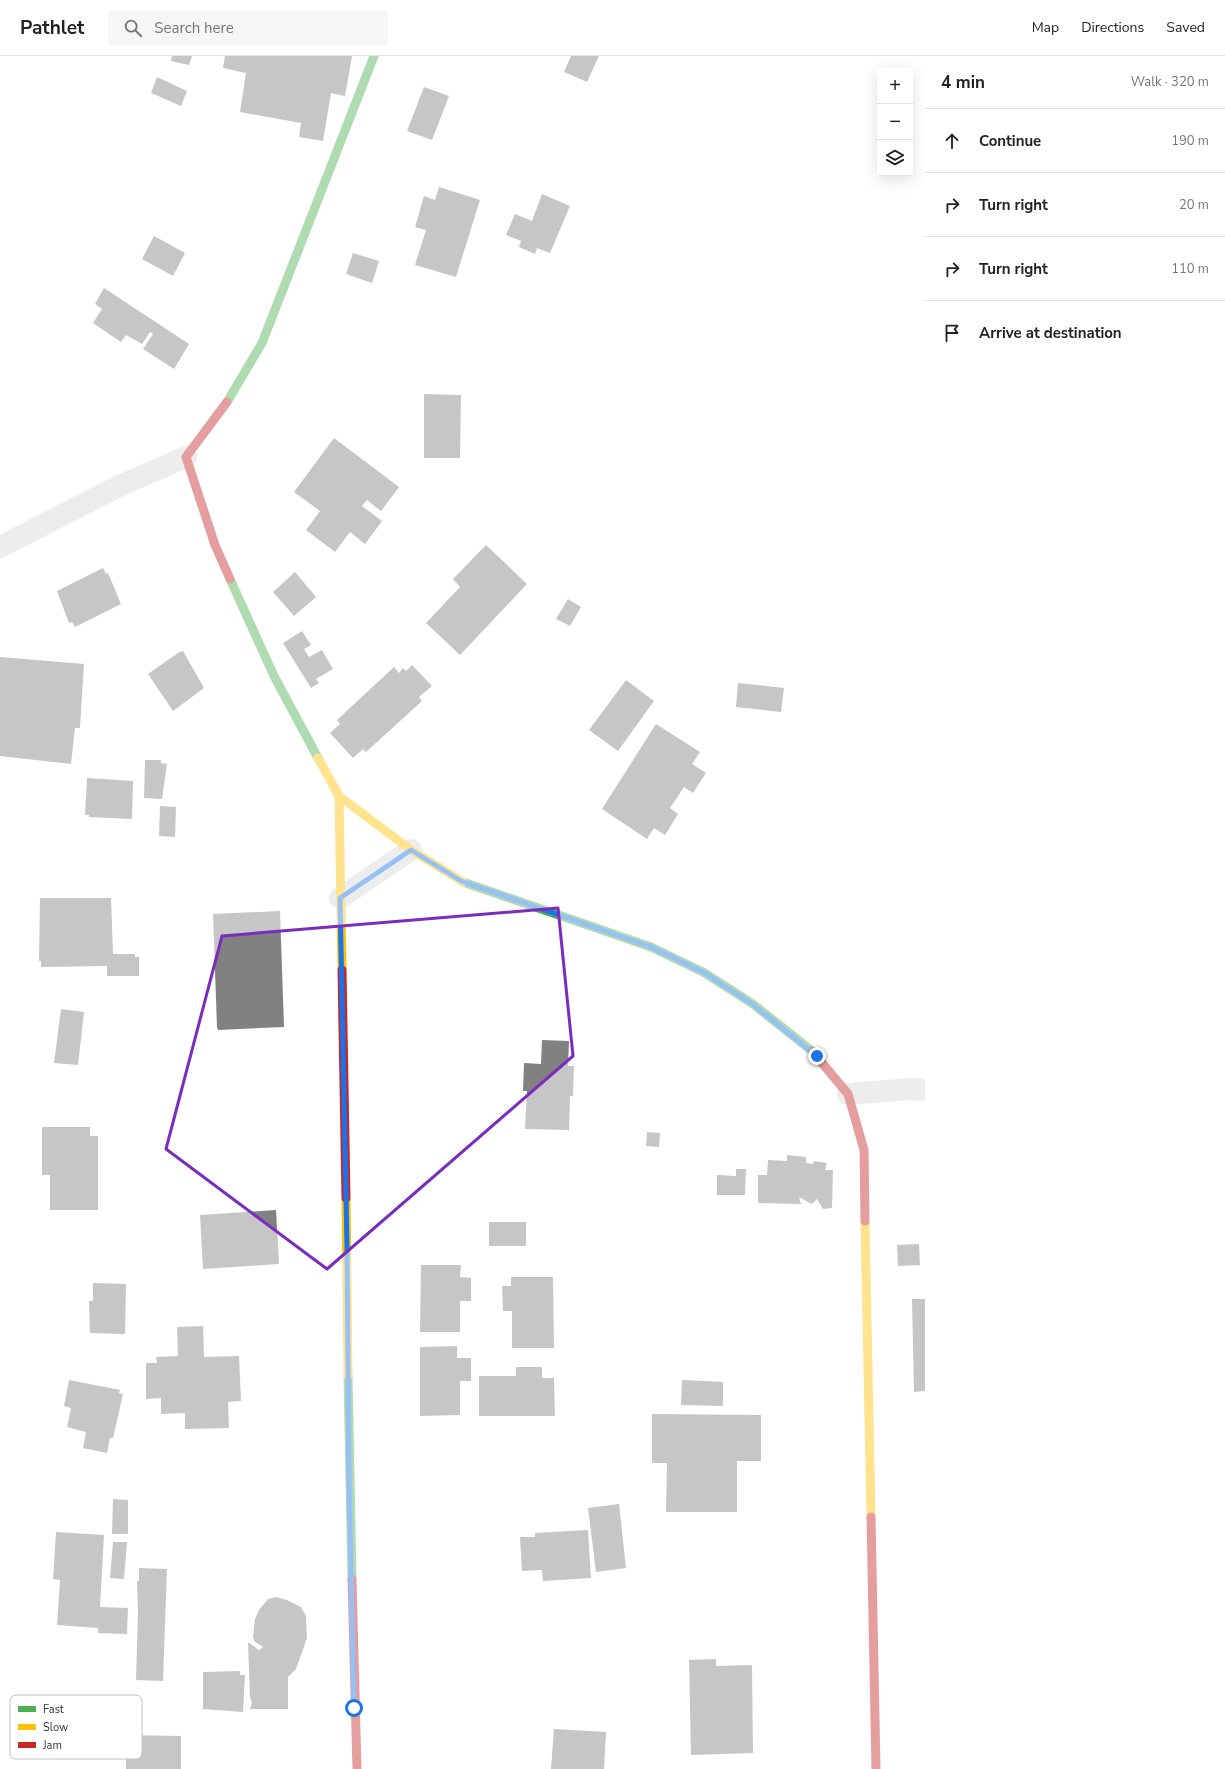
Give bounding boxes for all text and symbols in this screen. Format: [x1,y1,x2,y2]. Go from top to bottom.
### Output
search box [108,10,388,46]
text: Pathlet [20,15,84,41]
icon: search [122,17,144,39]
text: Search here [154,18,234,38]
text: Map [1032,18,1059,37]
text: Directions [1081,18,1144,37]
text: Saved [1166,18,1205,37]
map controls [877,68,913,176]
button: + [877,68,913,104]
text: 4 min [941,71,985,94]
text: Walk · 320 m [1131,73,1209,91]
button: − [877,104,913,140]
icon: ahead [941,130,963,152]
text: Continue [979,131,1041,151]
text: 190 m [1171,132,1209,150]
button: layers [877,140,913,176]
icon: right [941,194,963,216]
text: Turn right [979,195,1048,215]
text: 20 m [1179,196,1209,214]
icon: right [941,258,963,280]
text: Turn right [979,259,1048,279]
text: 110 m [1171,260,1209,278]
icon: arrive [941,322,963,344]
text: Arrive at destination [979,323,1122,343]
route end [808,1047,826,1065]
legend [10,1695,142,1759]
route start [345,1699,363,1717]
text: Fast [43,1702,64,1717]
text: Slow [43,1720,68,1735]
text: Jam [42,1738,62,1753]

